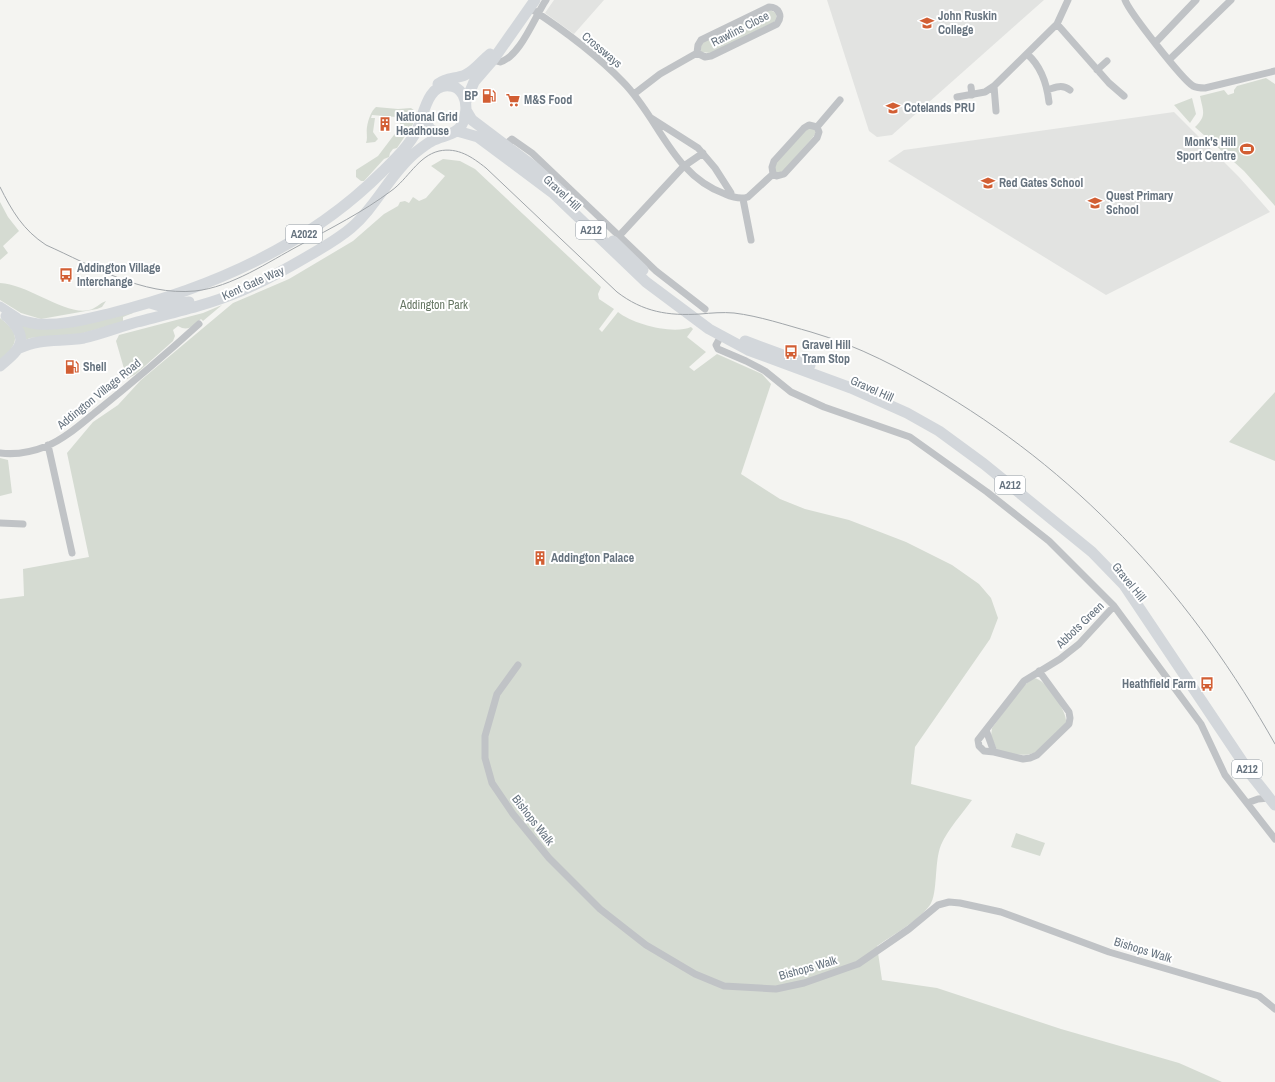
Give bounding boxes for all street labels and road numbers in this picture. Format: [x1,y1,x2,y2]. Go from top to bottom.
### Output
street label: Rawlins Close [708,8,772,50]
street label: Crossways [578,28,626,72]
street label: Gravel Hill [540,171,584,215]
road number: A212 [576,221,606,239]
road number: A2022 [286,225,322,243]
street label: Kent Gate Way [219,262,287,304]
street label: Addington Village Road [53,355,144,434]
street label: Gravel Hill [848,372,896,406]
road number: A212 [995,476,1025,494]
street label: Gravel Hill [1108,559,1150,605]
street label: Abbots Green [1052,598,1107,653]
road number: A212 [1232,760,1262,778]
street label: Bishops Walk [508,792,558,849]
street label: Bishops Walk [1112,934,1174,966]
street label: Bishops Walk [777,952,839,984]

